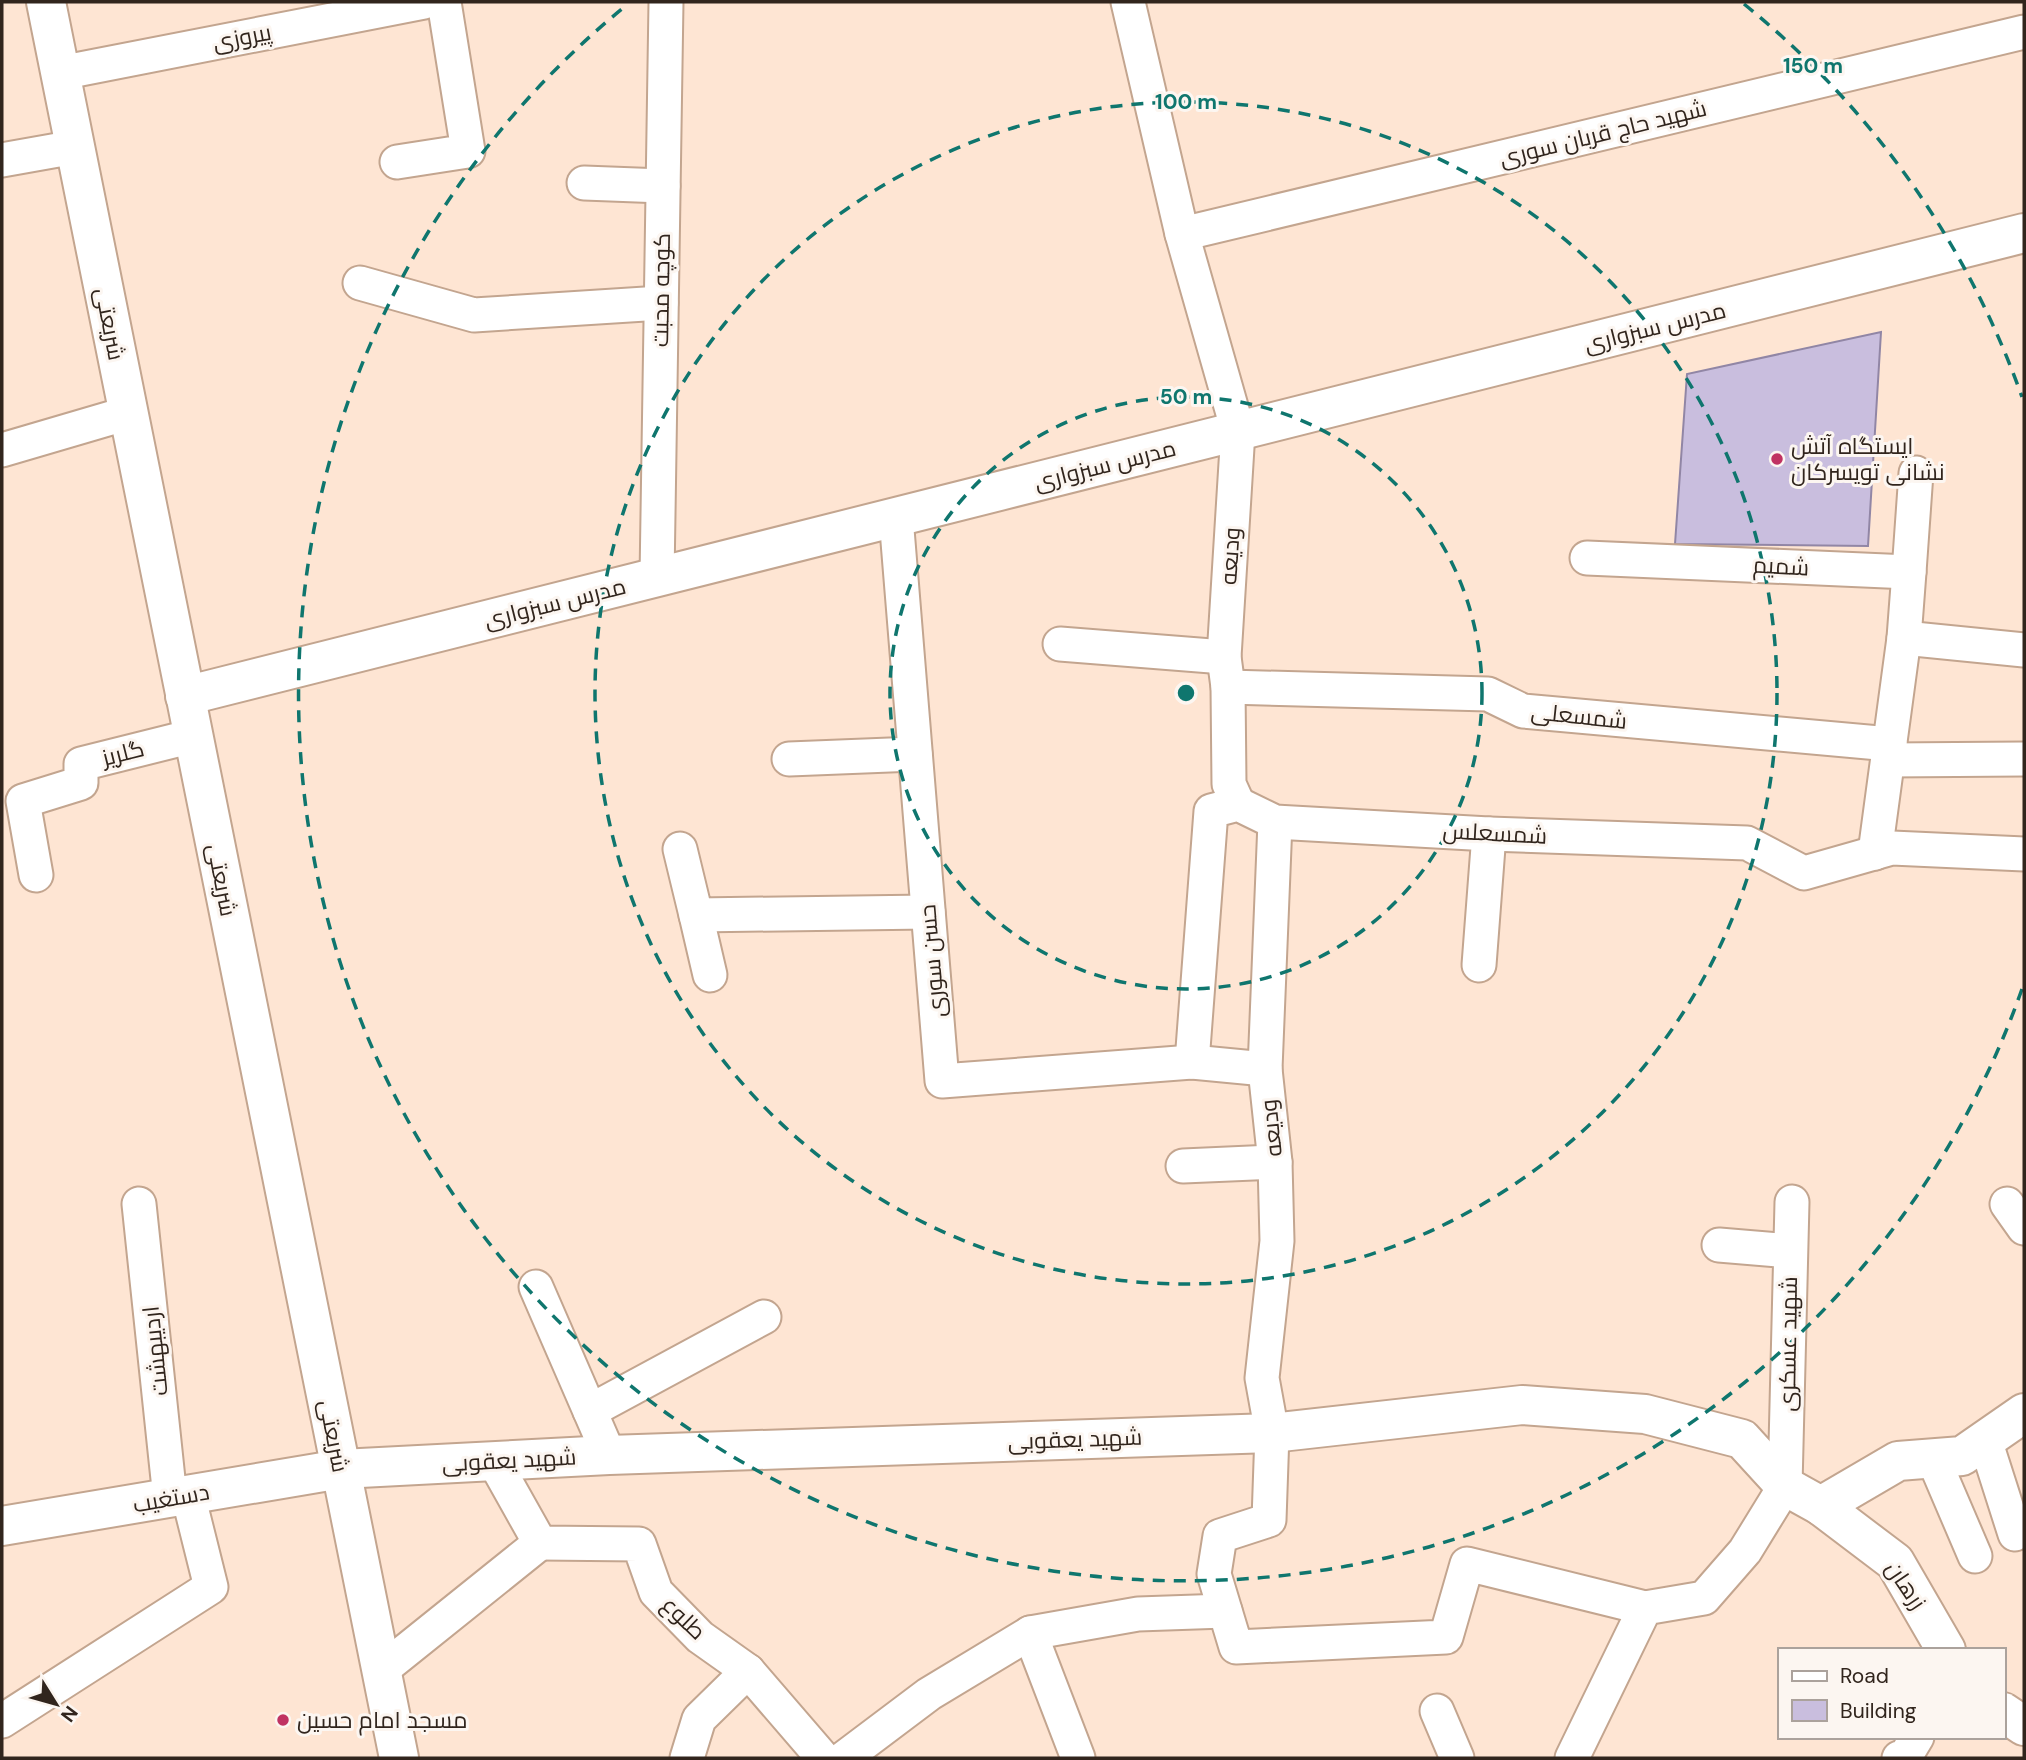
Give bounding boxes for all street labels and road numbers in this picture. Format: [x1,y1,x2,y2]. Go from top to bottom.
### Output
street label: پیروزی [210,17,274,57]
street label: شهید حاج قربان سوری [1496,93,1710,174]
street label: کوچه محبت [645,233,677,347]
street label: شریعتی [88,285,132,363]
street label: مدرس سبزواری [1581,295,1729,359]
street label: مدرس سبزواری [1031,433,1179,497]
street label: ودیعه [1213,526,1247,586]
street label: شمیم [1752,550,1810,583]
street label: مدرس سبزواری [481,571,629,635]
street label: شمسعلی [1530,696,1628,736]
street label: گلریز [97,733,147,773]
street label: شمسعلس [1442,815,1548,851]
street label: شریعتی [200,841,244,919]
street label: حسن سوری [912,903,952,1019]
street label: ودیعه [1253,1098,1289,1158]
street label: شهید عسکری [1772,1276,1804,1412]
street label: اردیبهشت [135,1305,175,1397]
street label: شریعتی [312,1397,356,1475]
street label: شهید یعقوبی [1007,1422,1143,1456]
street label: شهید یعقوبی [441,1441,577,1479]
street label: دستغیب [130,1477,212,1519]
street label: زرهان [1879,1555,1933,1615]
street label: طلوع [655,1590,712,1647]

